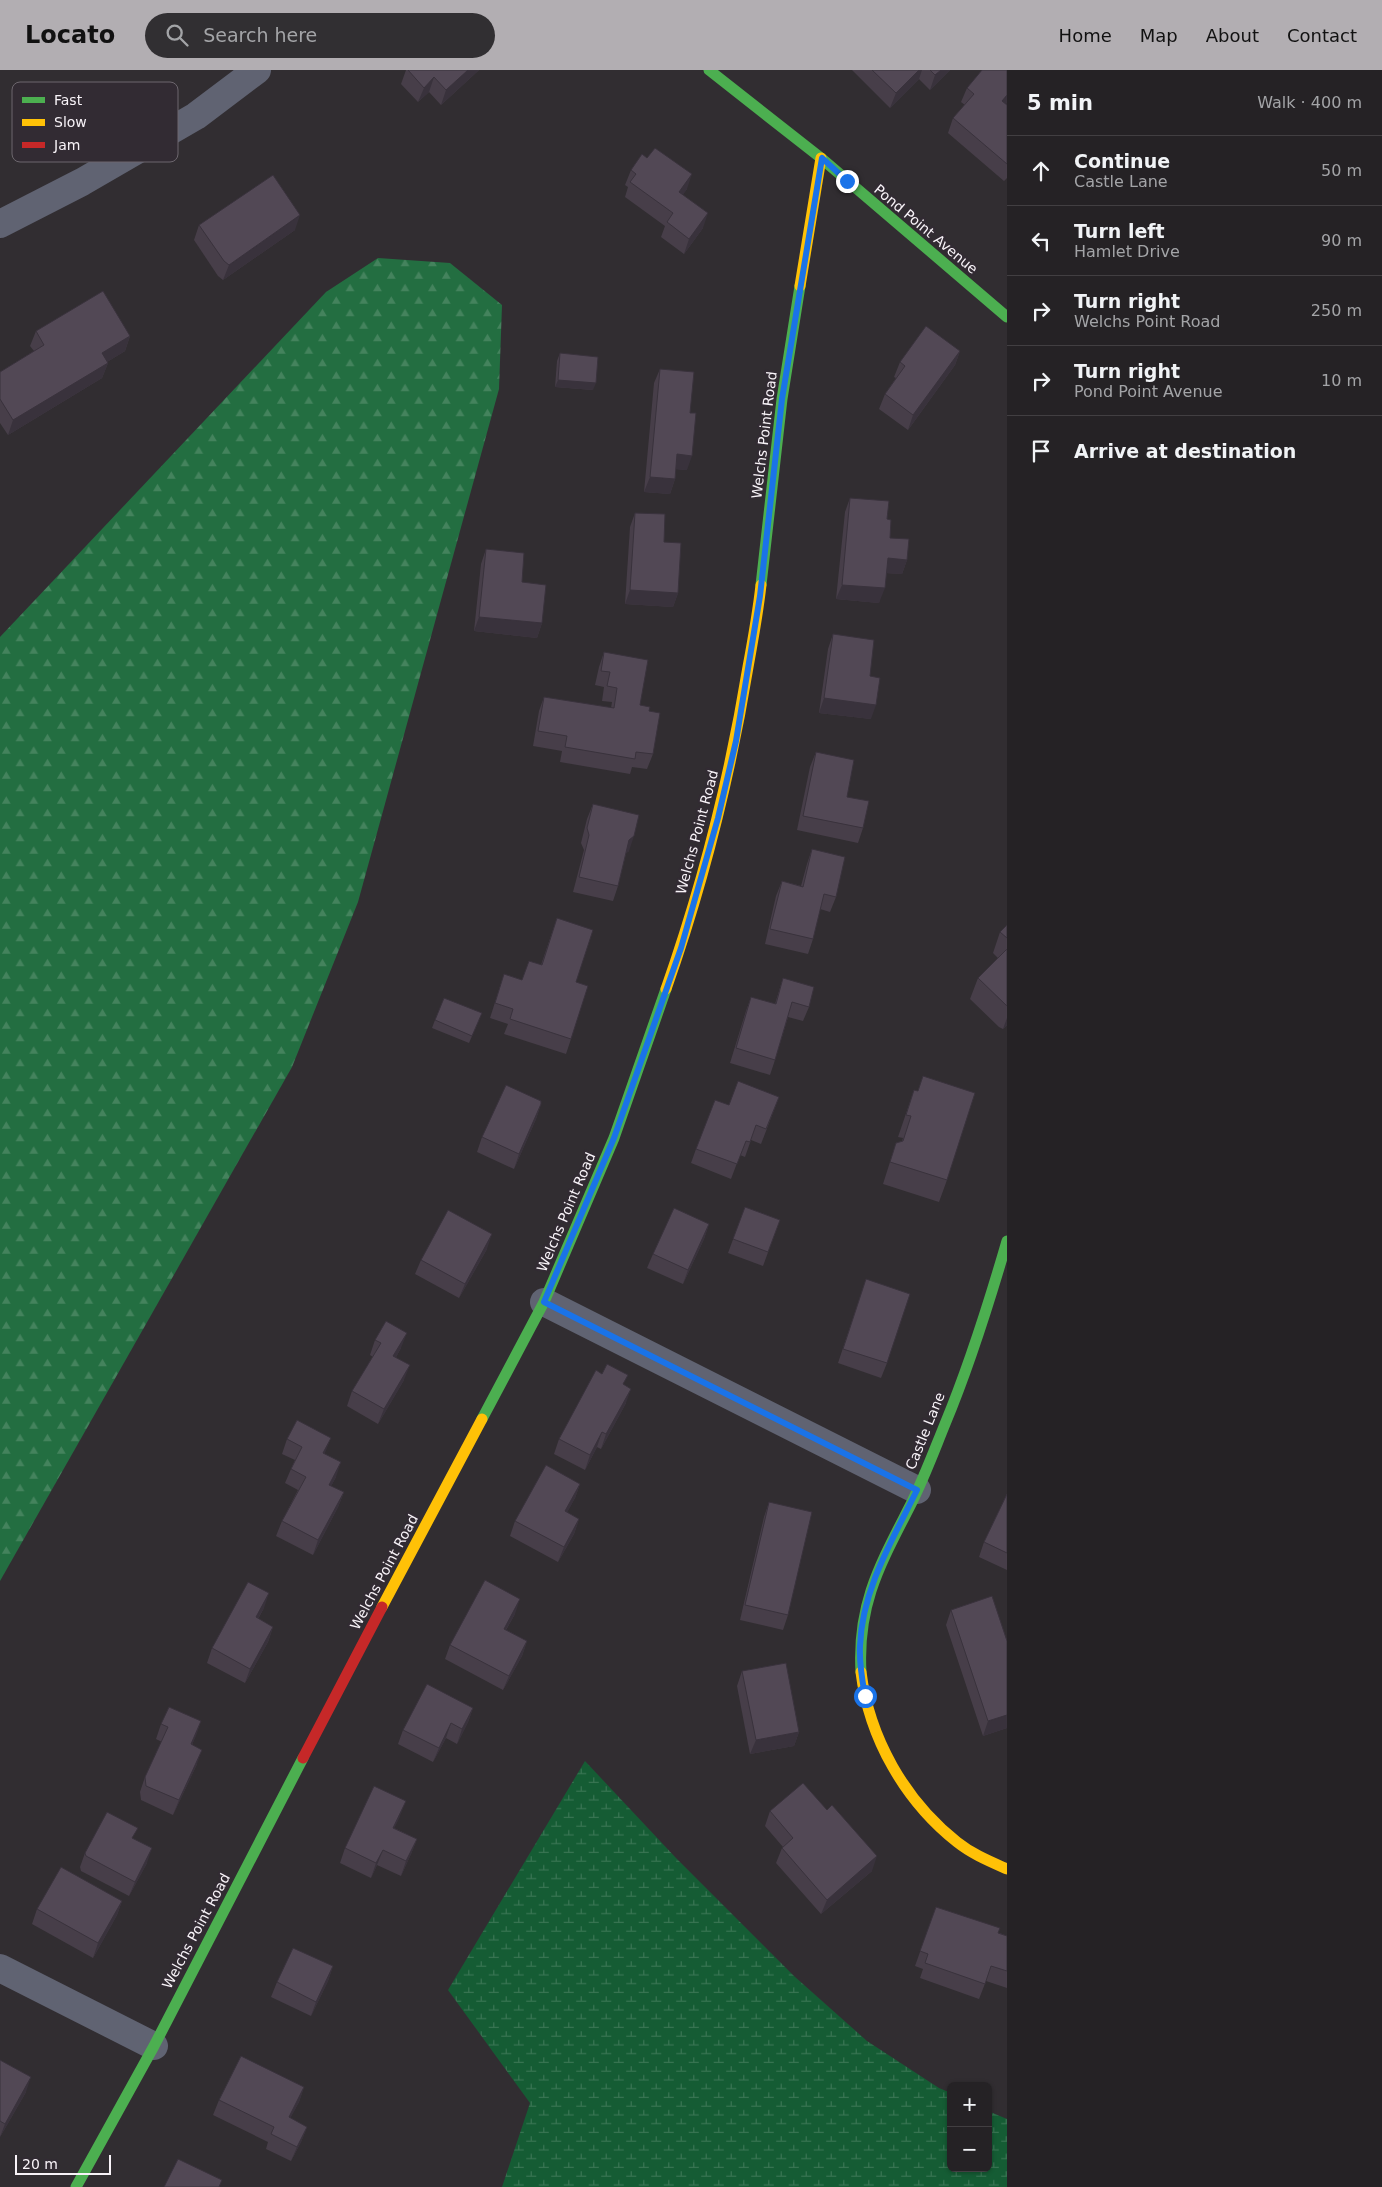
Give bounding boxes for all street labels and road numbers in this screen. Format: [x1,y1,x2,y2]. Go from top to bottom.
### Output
street label: Pond Point Avenue [871,181,981,277]
street label: Welchs Point Road [748,370,780,500]
street label: Welchs Point Road [673,768,721,896]
street label: Welchs Point Road [534,1150,598,1274]
street label: Castle Lane [902,1390,948,1472]
street label: Welchs Point Road [347,1512,421,1632]
street label: Welchs Point Road [159,1871,233,1991]

